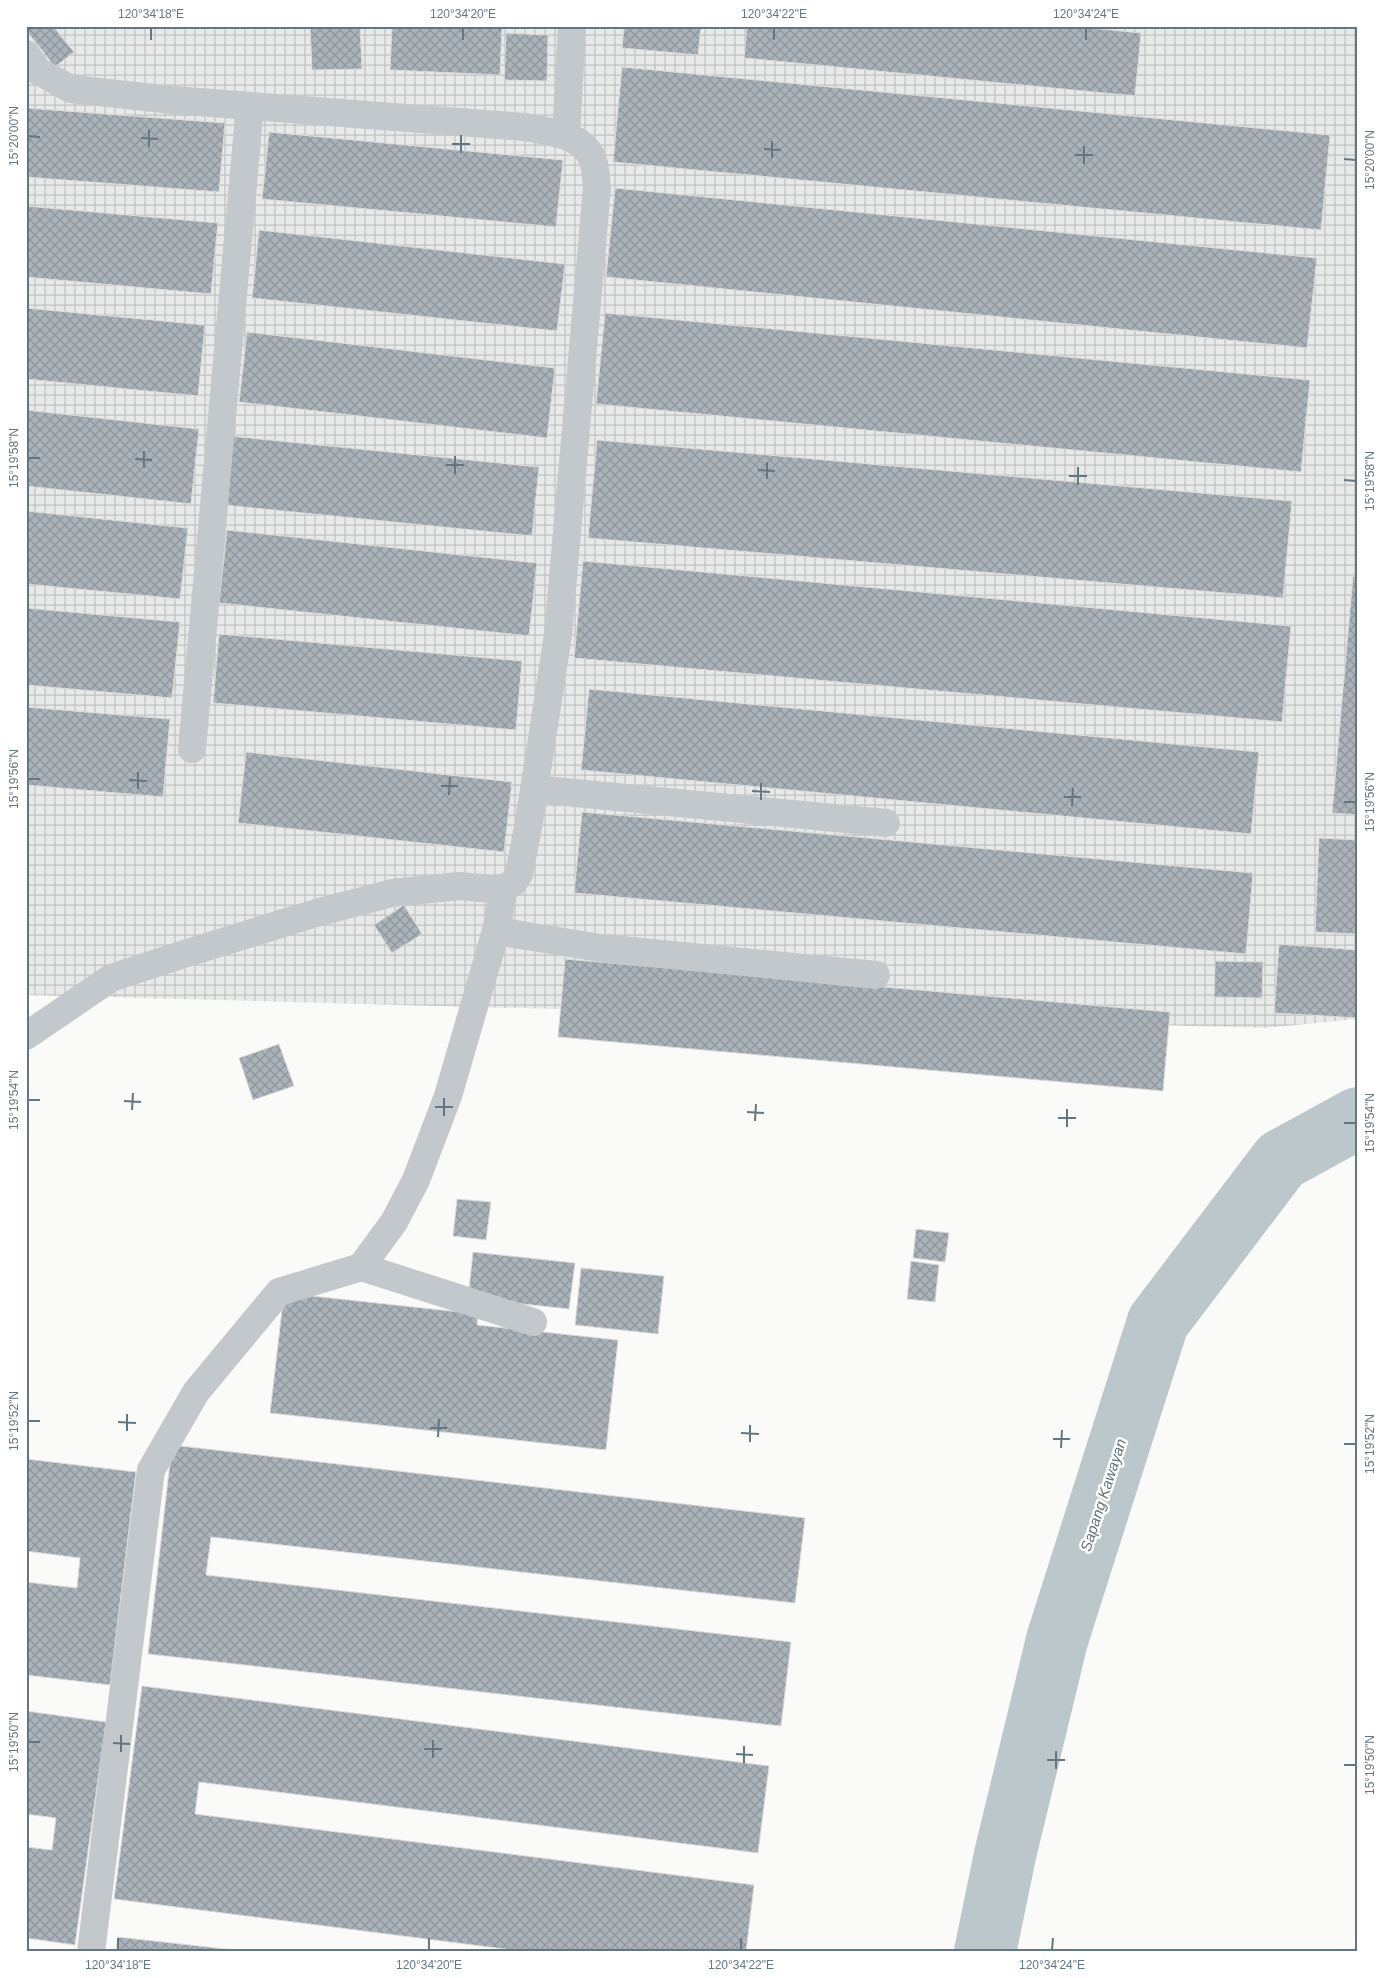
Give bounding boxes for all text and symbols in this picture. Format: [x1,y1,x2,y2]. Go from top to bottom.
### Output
text: 120°34'18"E [118,7,184,21]
text: 120°34'20"E [430,7,496,21]
text: 120°34'22"E [741,7,807,21]
text: 120°34'24"E [1053,7,1119,21]
text: 15°20'00"N [7,106,21,166]
text: 15°20'00"N [1363,130,1377,190]
text: 15°19'58"N [7,428,21,488]
text: 15°19'58"N [1363,451,1377,511]
text: 15°19'56"N [7,749,21,809]
text: 15°19'56"N [1363,772,1377,832]
text: 15°19'54"N [7,1070,21,1130]
text: 15°19'54"N [1363,1093,1377,1153]
text: 15°19'52"N [7,1391,21,1451]
text: 15°19'52"N [1363,1414,1377,1474]
water label: Sapang Kawayan [1077,1436,1129,1554]
text: 15°19'50"N [7,1712,21,1772]
text: 15°19'50"N [1363,1735,1377,1795]
text: 120°34'18"E [85,1958,151,1972]
text: 120°34'20"E [396,1958,462,1972]
text: 120°34'22"E [708,1958,774,1972]
text: 120°34'24"E [1019,1958,1085,1972]

